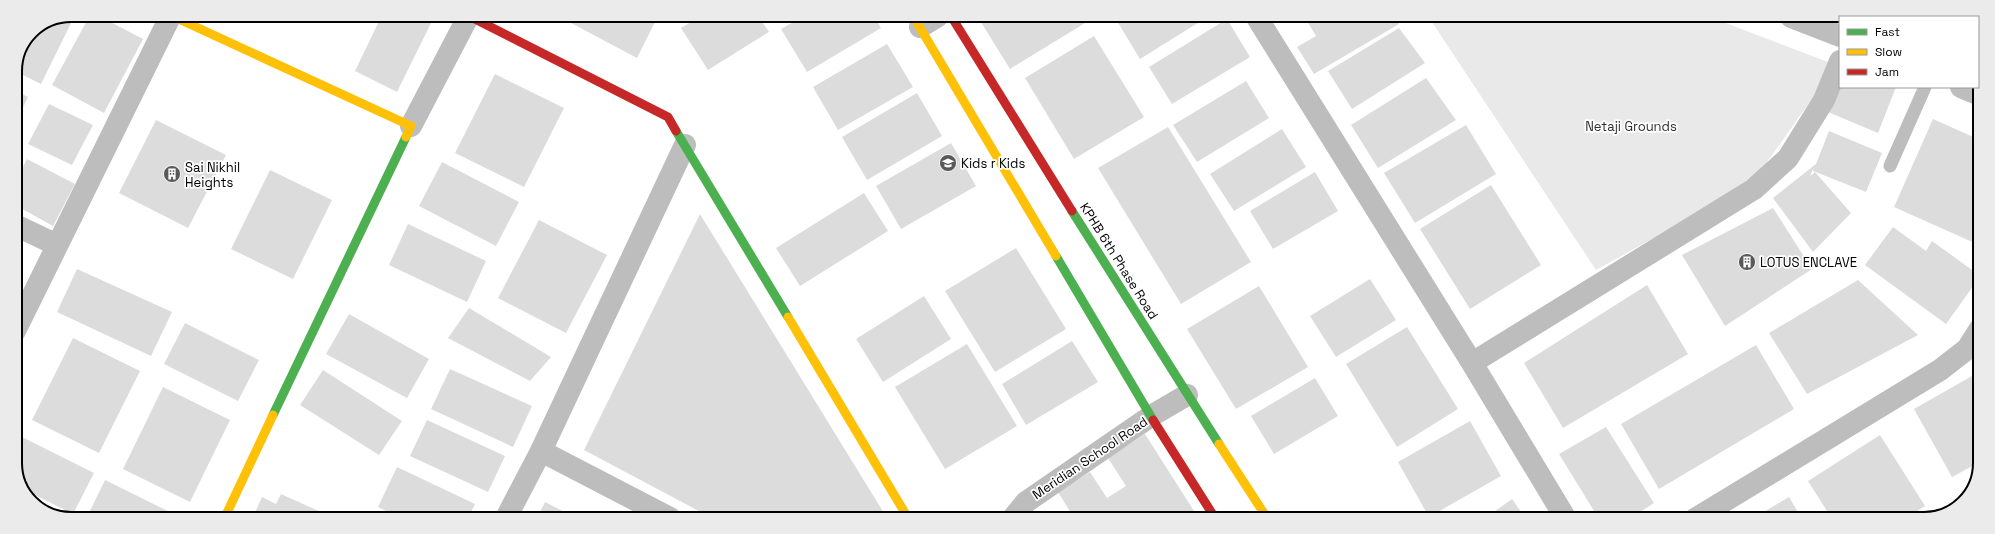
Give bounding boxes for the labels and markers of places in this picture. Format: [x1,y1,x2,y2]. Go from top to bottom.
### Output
school or university icon: Kids r Kids [938,153,958,173]
place label: Kids r Kids [961,155,1025,172]
place label: Sai Nikhil Heights [185,159,240,191]
building icon: Sai Nikhil Heights [162,164,182,184]
building icon: LOTUS ENCLAVE [1737,252,1757,272]
place label: LOTUS ENCLAVE [1760,254,1857,271]

